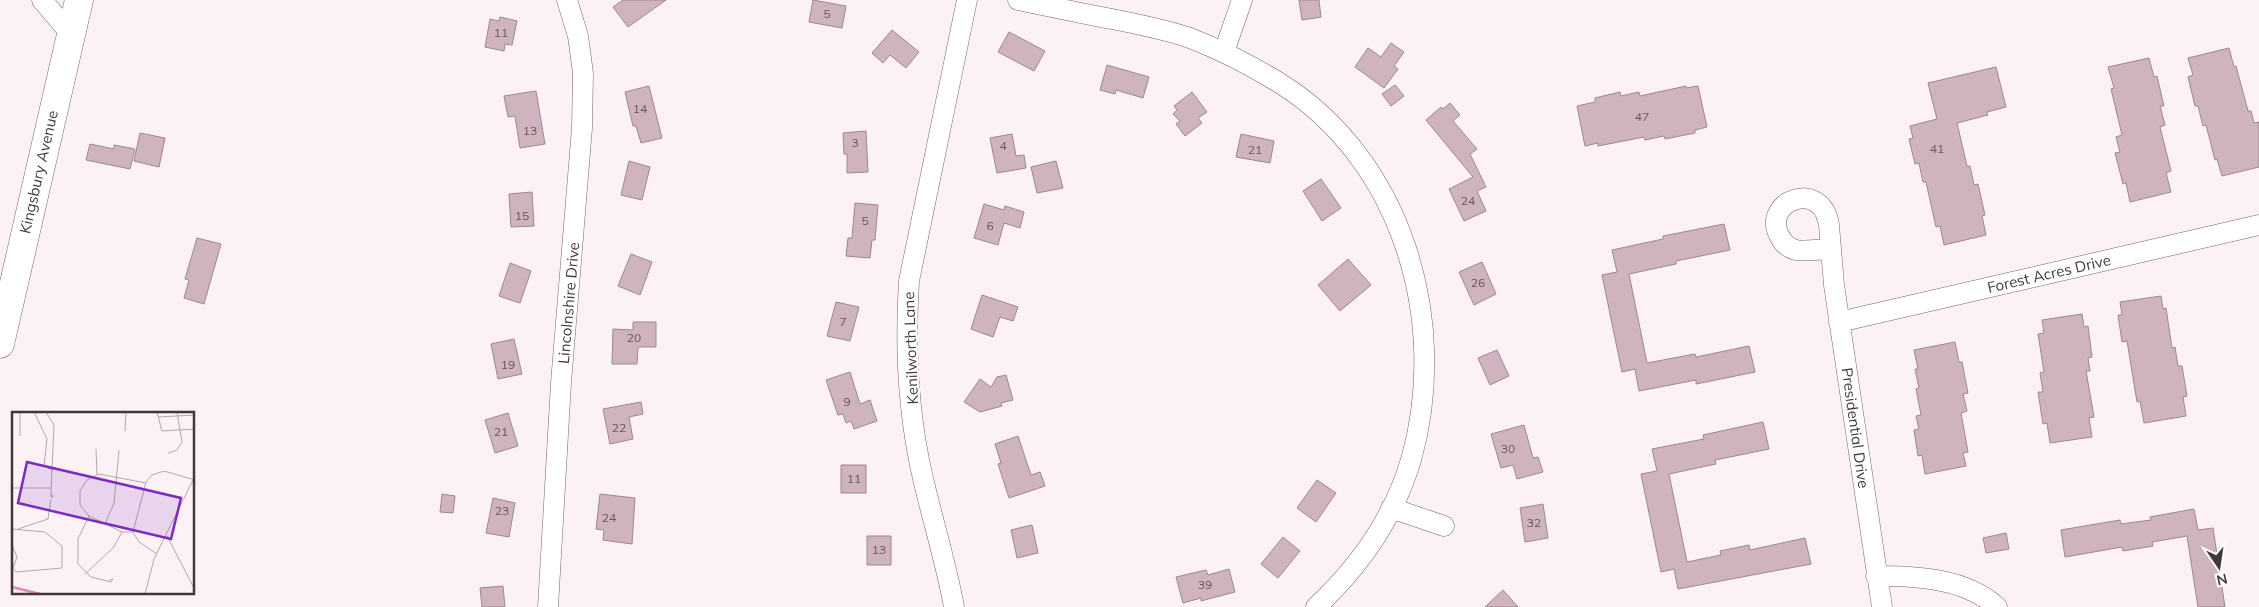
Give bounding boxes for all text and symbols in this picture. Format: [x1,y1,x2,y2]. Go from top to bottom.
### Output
house number: 5 [823,6,831,21]
house number: 11 [494,25,508,40]
house number: 14 [633,101,647,116]
street label: Kingsbury Avenue [15,108,62,235]
house number: 47 [1635,109,1649,124]
house number: 13 [523,123,537,138]
house number: 3 [851,135,859,150]
house number: 4 [999,138,1007,153]
house number: 41 [1930,141,1944,156]
house number: 21 [1248,142,1262,157]
house number: 24 [1461,193,1475,208]
house number: 15 [515,208,529,223]
house number: 5 [861,213,869,228]
house number: 6 [986,218,994,233]
street label: Lincolnshire Drive [554,241,583,365]
street label: Forest Acres Drive [1985,250,2113,297]
house number: 26 [1471,275,1485,290]
street label: Kenilworth Lane [899,291,922,405]
house number: 7 [839,314,847,329]
house number: 20 [627,330,641,345]
house number: 19 [501,357,515,372]
street label: Presidential Drive [1838,366,1873,489]
house number: 9 [843,394,851,409]
inset map [12,412,195,594]
house number: 22 [612,420,626,435]
house number: 21 [494,424,508,439]
house number: 30 [1501,441,1515,456]
house number: 11 [847,471,861,486]
house number: 23 [495,503,509,518]
house number: 24 [602,510,616,525]
house number: 32 [1527,515,1541,530]
house number: 13 [872,542,886,557]
north arrow [2194,542,2244,592]
text: N [2215,570,2229,590]
house number: 39 [1198,577,1212,592]

